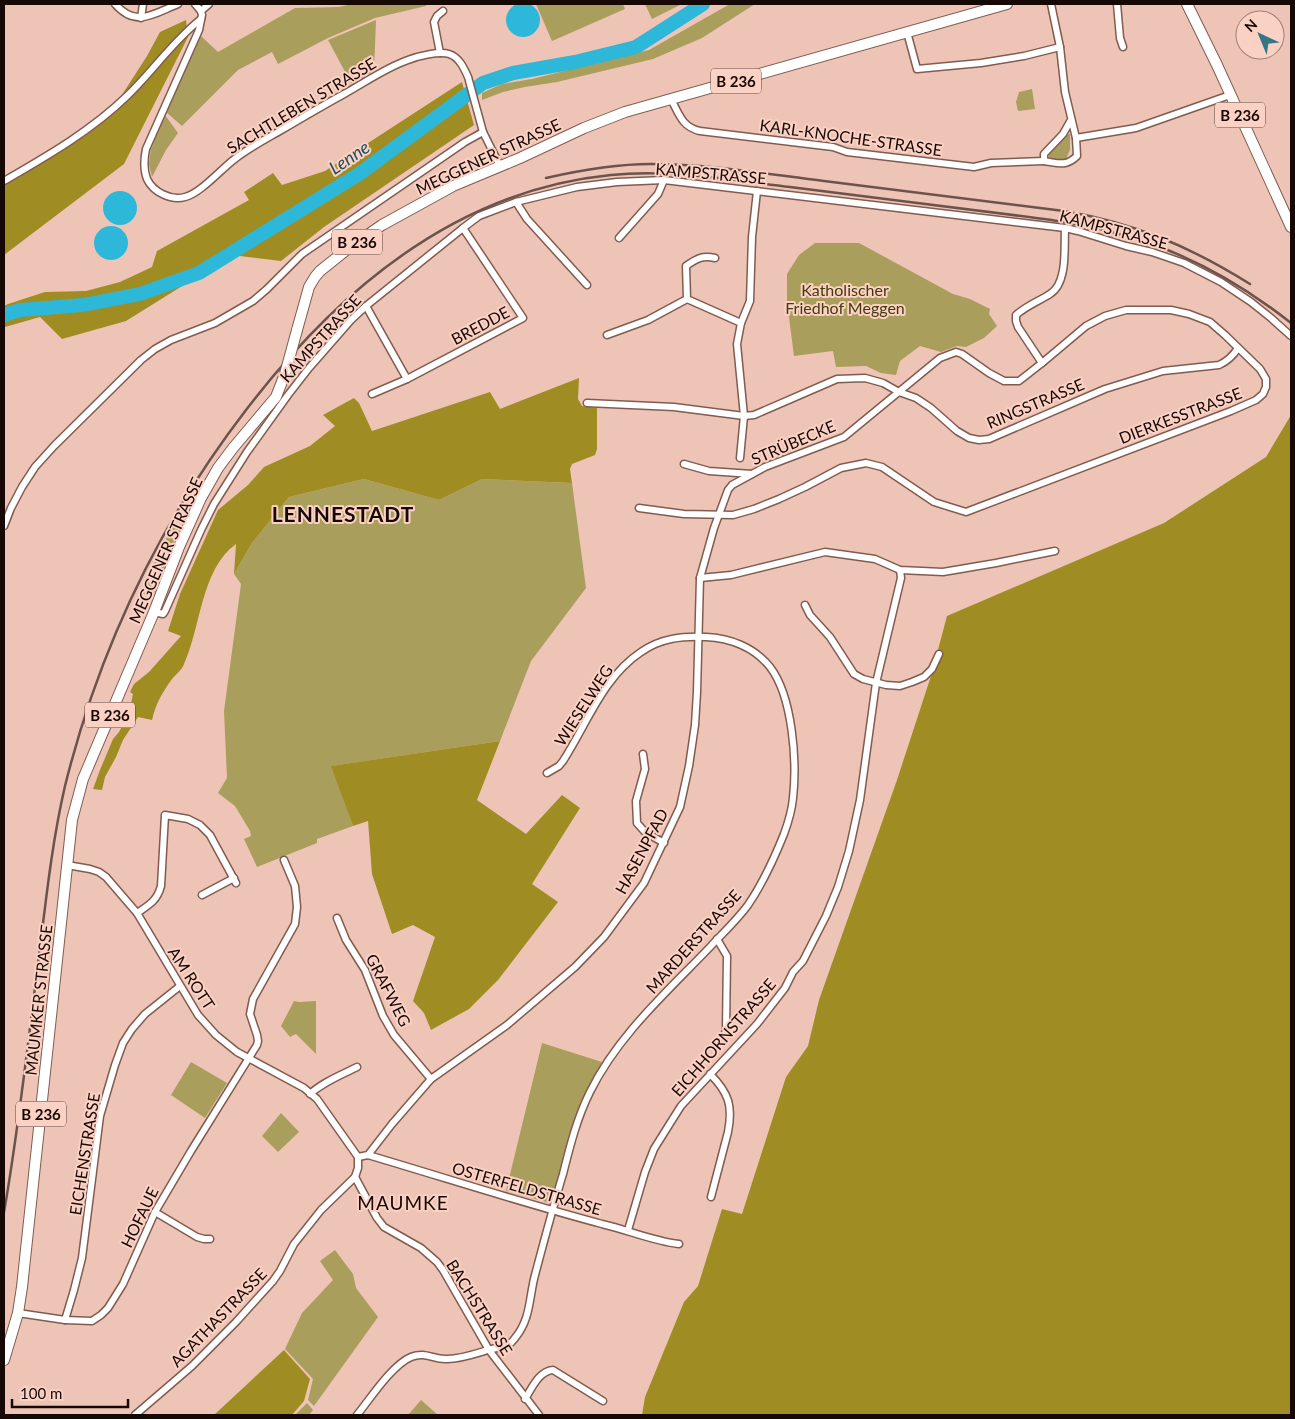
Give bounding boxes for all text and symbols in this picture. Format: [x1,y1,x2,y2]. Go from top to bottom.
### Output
north arrow [1235,10,1285,60]
text: N [1241,15,1260,35]
street label: SACHTLEBEN STRASSE [223,53,379,157]
road number: B 236 [711,68,761,94]
road number: B 236 [1215,102,1265,128]
street label: MEGGENER STRASSE [413,114,563,198]
street label: KARL-KNOCHE-STRASSE [759,115,943,159]
water label: Lenne [325,136,373,178]
street label: KAMPSTRASSE [655,159,767,187]
street label: KAMPSTRASSE [1058,205,1170,253]
road number: B 236 [332,230,382,254]
park label: Katholischer Friedhof Meggen [785,280,905,317]
street label: KAMPSTRASSE [276,290,364,386]
street label: BREDDE [448,302,512,348]
street label: RINGSTRASSE [983,374,1087,432]
street label: DIERKESSTRASSE [1116,383,1244,447]
street label: STRÜBECKE [748,416,838,468]
street label: MEGGENER STRASSE [124,474,206,626]
district label: LENNESTADT [272,501,414,526]
street label: WIESELWEG [550,661,616,749]
road number: B 236 [85,702,135,728]
street label: HASENPFAD [611,805,671,897]
street label: MARDERSTRASSE [642,885,744,997]
street label: MAUMKER STRASSE [21,924,55,1076]
street label: AM ROTT [165,943,220,1013]
street label: GRAFWEG [363,951,415,1029]
street label: EICHHORNSTRASSE [667,974,779,1100]
street label: EICHENSTRASSE [65,1091,103,1217]
road number: B 236 [16,1102,66,1126]
street label: OSTERFELDSTRASSE [450,1158,604,1218]
street label: HOFAUE [116,1184,162,1250]
district label: MAUMKE [357,1191,449,1214]
street label: BACHSTRASSE [443,1256,517,1358]
street label: AGATHASTRASSE [166,1264,270,1370]
scale bar [12,1376,129,1408]
text: 100 m [20,1384,62,1402]

